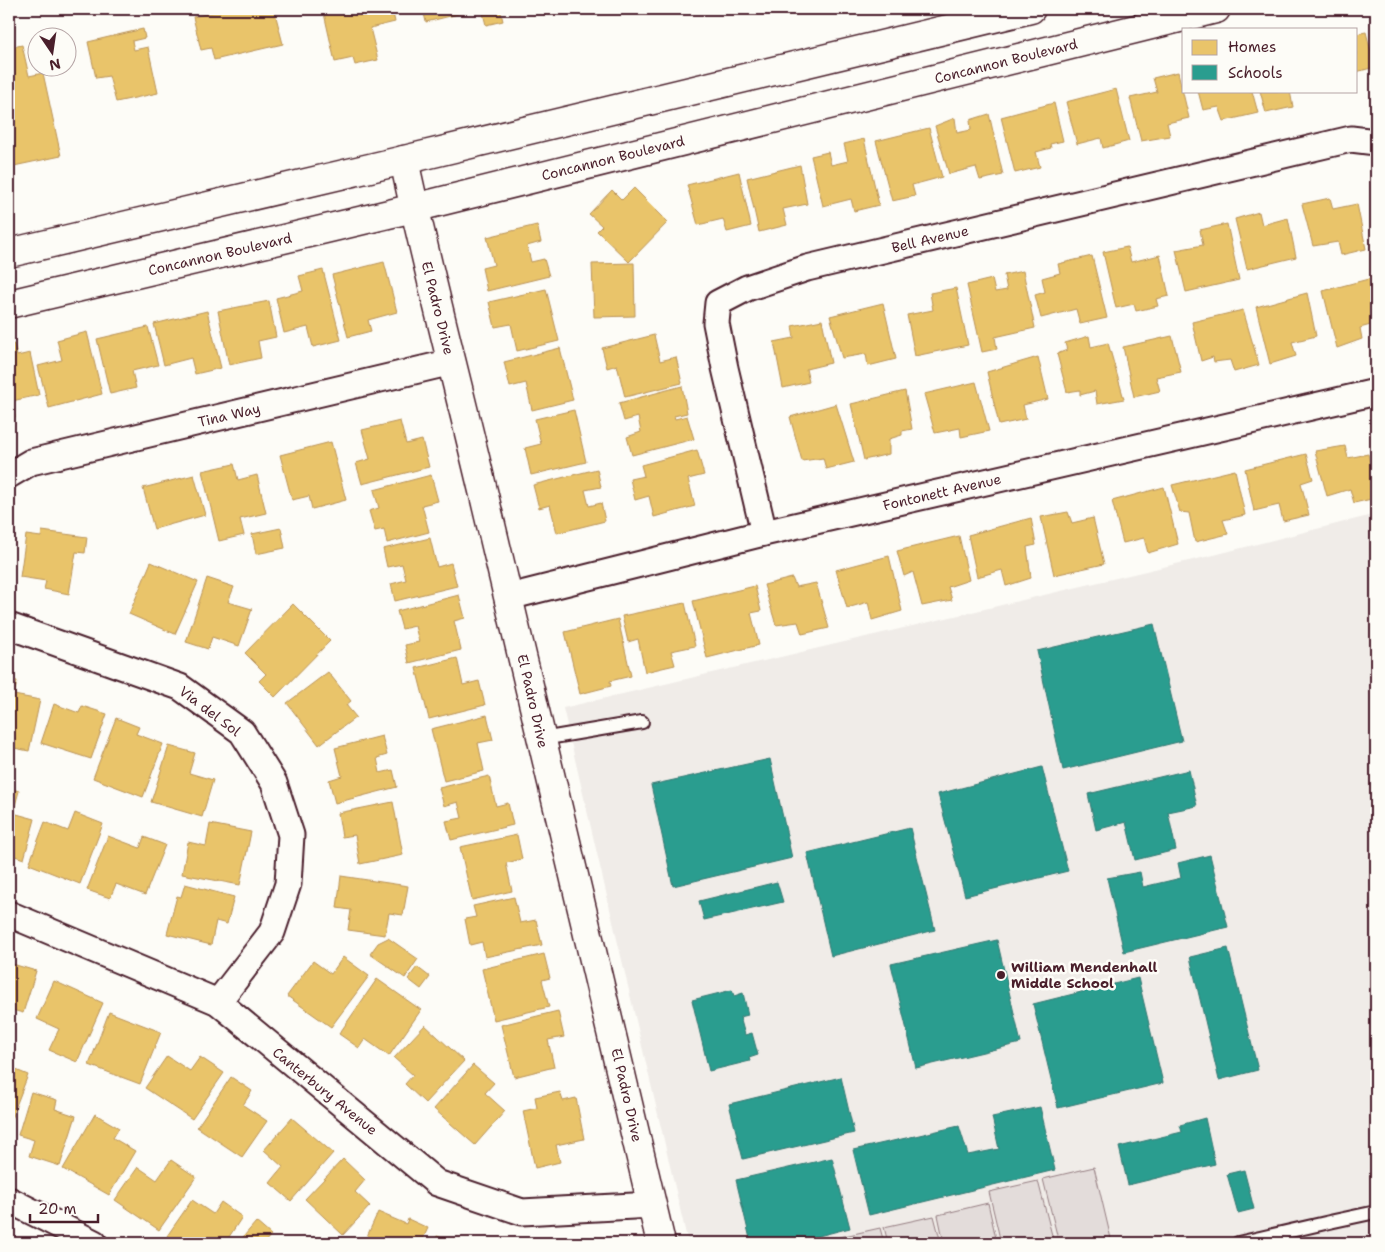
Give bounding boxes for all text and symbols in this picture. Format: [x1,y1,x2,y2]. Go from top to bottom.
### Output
north arrow [28,28,78,78]
legend [1182,28,1358,92]
street label: Concannon Boulevard [933,34,1080,87]
text: Homes [1228,37,1276,57]
text: N [47,55,62,75]
text: Schools [1228,63,1283,83]
street label: Concannon Boulevard [540,131,687,184]
street label: Bell Avenue [890,221,970,257]
street label: Concannon Boulevard [146,229,294,279]
street label: El Padro Drive [418,259,458,357]
street label: Tina Way [196,399,262,431]
street label: Fontonett Avenue [881,470,1003,514]
street label: El Padro Drive [513,652,553,750]
street label: Via del Sol [176,682,245,740]
place label: William Mendenhall Middle School [1011,958,1158,992]
marker: William Mendenhall Middle School [995,969,1007,981]
street label: Canterbury Avenue [269,1043,381,1139]
street label: El Padro Drive [607,1046,647,1144]
scale bar [30,1192,98,1224]
text: 20 m [38,1199,77,1219]

